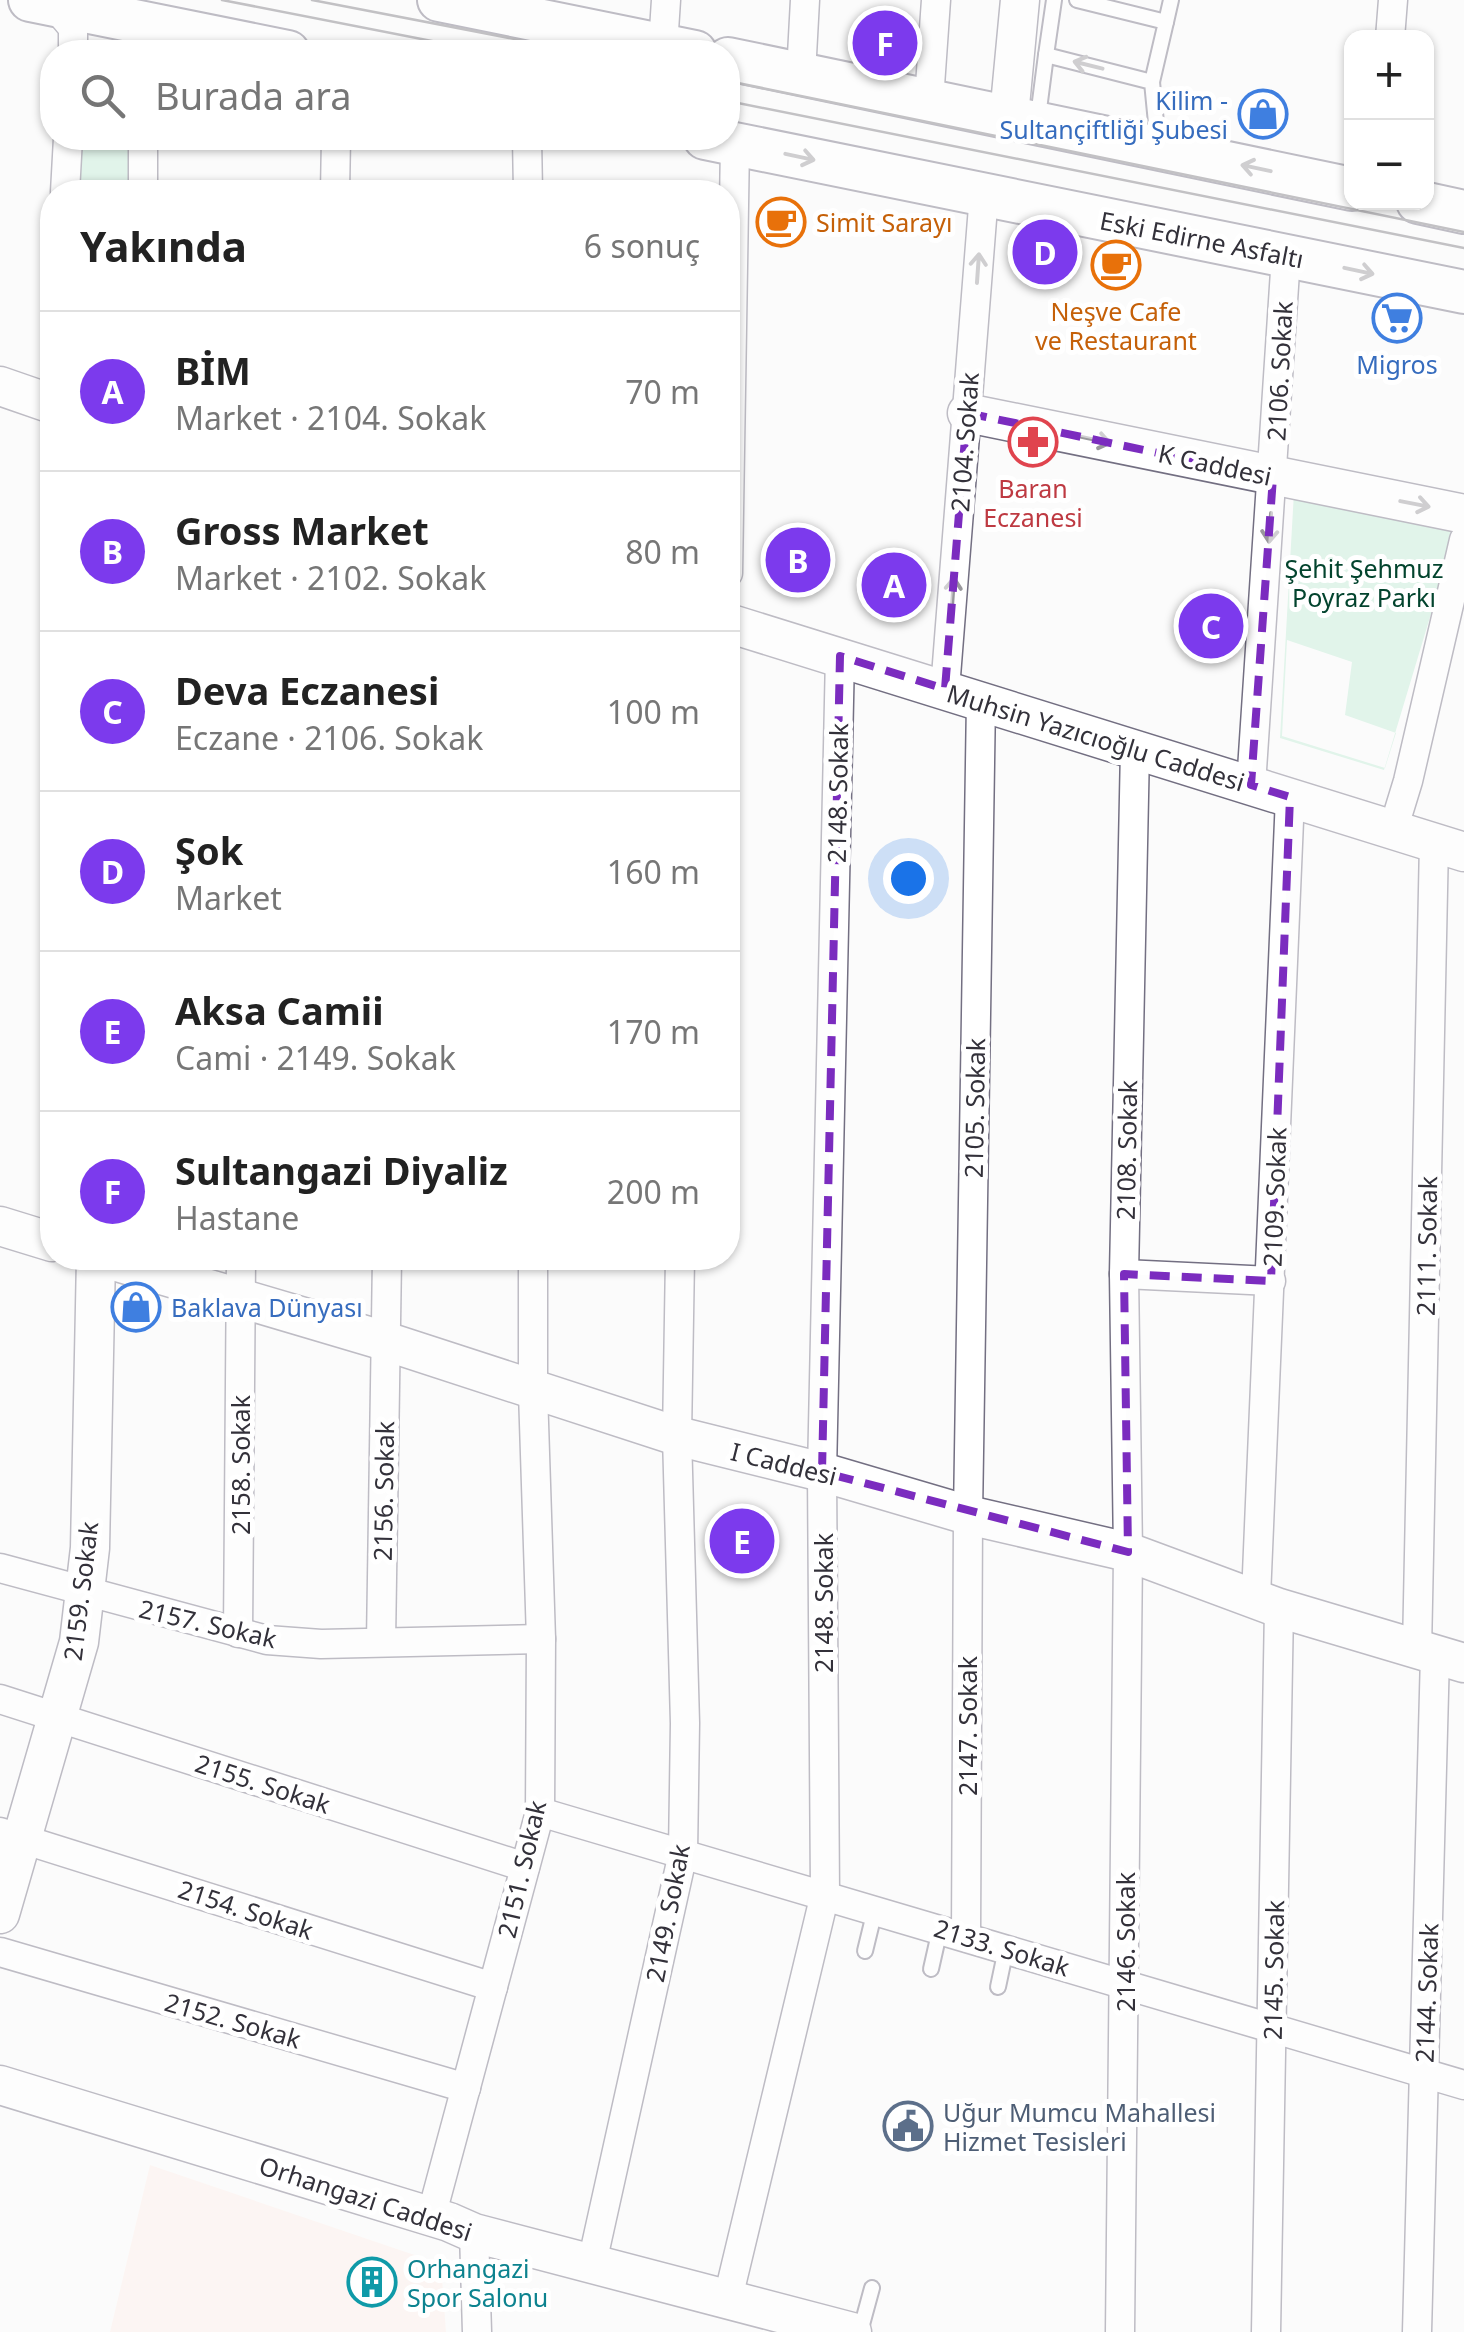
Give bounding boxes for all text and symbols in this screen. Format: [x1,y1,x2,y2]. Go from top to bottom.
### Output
pin: F [852,5,918,80]
map controls [1344,30,1434,210]
button: + [1344,30,1434,120]
search box [40,40,740,150]
one-way arrow [1073,55,1105,74]
icon: search [75,68,130,123]
text: Burada ara [155,69,352,121]
place label: Kilim - Sultançiftliği Şubesi [999,83,1228,146]
shop icon: Kilim - Sultançiftliği Şubesi [1237,88,1289,140]
button: − [1344,120,1434,210]
one-way arrow [783,149,815,168]
one-way arrow [1241,158,1273,177]
cafe icon: Simit Sarayı [755,196,807,248]
street label: Eski Edirne Asfaltı [1097,203,1307,275]
place label: Simit Sarayı [816,205,952,239]
pin: D [1012,214,1078,290]
text: Yakında [80,217,247,274]
text: 6 sonuç [584,224,700,267]
cafe icon: Neşve Cafe ve Restaurant [1090,239,1142,291]
one-way arrow [969,253,988,285]
one-way arrow [1342,262,1374,281]
supermarket icon: Migros [1371,292,1423,344]
place label: Neşve Cafe ve Restaurant [1035,294,1197,357]
street label: 2106. Sokak [1258,300,1300,442]
text: BİM [175,344,251,396]
place label: Migros [1356,347,1438,381]
text: A [101,370,124,413]
text: 70 m [625,370,700,413]
street label: 2104. Sokak [942,370,986,513]
text: Market · 2104. Sokak [175,396,486,439]
pharmacy icon: Baran Eczanesi [1007,416,1059,468]
one-way arrow [1079,432,1111,451]
street label: K Caddesi [1155,435,1275,493]
place label: Baran Eczanesi [983,471,1083,534]
one-way arrow [1398,495,1431,514]
text: Gross Market [175,504,429,556]
one-way arrow [1260,512,1279,544]
pin: B [766,522,830,598]
text: B [102,530,123,573]
text: 80 m [625,530,700,573]
pin: A [862,548,926,622]
park label: Şehit Şehmuz Poyraz Parkı [1284,551,1444,614]
text: Market · 2102. Sokak [175,556,486,599]
one-way arrow [943,577,962,609]
pin: C [1178,588,1244,664]
text: Deva Eczanesi [175,664,439,716]
street label: Muhsin Yazıcıoğlu Caddesi [943,675,1249,799]
text: C [102,690,123,733]
text: 100 m [607,690,700,733]
text: Eczane · 2106. Sokak [175,716,483,759]
street label: 2148. Sokak [819,722,855,863]
text: Şok [175,824,243,876]
text: D [101,850,124,893]
text: 160 m [607,850,700,893]
your location [883,853,934,904]
text: Market [175,876,282,919]
text: Aksa Camii [175,984,384,1036]
text: E [104,1010,121,1053]
text: 170 m [607,1010,700,1053]
text: Cami · 2149. Sokak [175,1036,456,1079]
street label: 2105. Sokak [956,1037,992,1178]
street label: 2108. Sokak [1108,1079,1144,1220]
street label: 2109. Sokak [1255,1126,1293,1268]
text: Sultangazi Diyaliz [175,1144,508,1196]
text: F [104,1170,121,1213]
text: 200 m [607,1170,700,1213]
street label: 2111. Sokak [1408,1175,1444,1316]
text: Hastane [175,1196,299,1239]
shop icon: Baklava Dünyası [110,1281,162,1333]
place label: Baklava Dünyası [171,1290,363,1324]
street label: 2158. Sokak [223,1394,257,1535]
street label: 2156. Sokak [365,1420,401,1561]
street label: I Caddesi [727,1433,841,1493]
pin: E [710,1504,774,1578]
street label: 2159. Sokak [55,1519,105,1663]
street label: 2148. Sokak [806,1532,840,1673]
street label: 2157. Sokak [136,1591,281,1655]
street label: 2147. Sokak [950,1655,984,1796]
street label: 2155. Sokak [191,1745,335,1821]
street label: 2151. Sokak [489,1796,553,1941]
street label: 2149. Sokak [637,1840,697,1985]
street label: 2154. Sokak [174,1871,318,1947]
street label: 2146. Sokak [1108,1871,1142,2012]
street label: 2145. Sokak [1255,1899,1291,2040]
street label: 2133. Sokak [930,1910,1075,1984]
street label: 2144. Sokak [1407,1922,1445,2064]
street label: 2152. Sokak [161,1984,306,2056]
place label: Uğur Mumcu Mahallesi Hizmet Tesisleri [943,2095,1216,2158]
public building icon: Uğur Mumcu Mahallesi Hizmet Tesisleri [882,2100,934,2152]
street label: Orhangazi Caddesi [255,2148,477,2248]
place label: Orhangazi Spor Salonu [407,2251,548,2314]
building icon: Orhangazi Spor Salonu [346,2256,398,2308]

